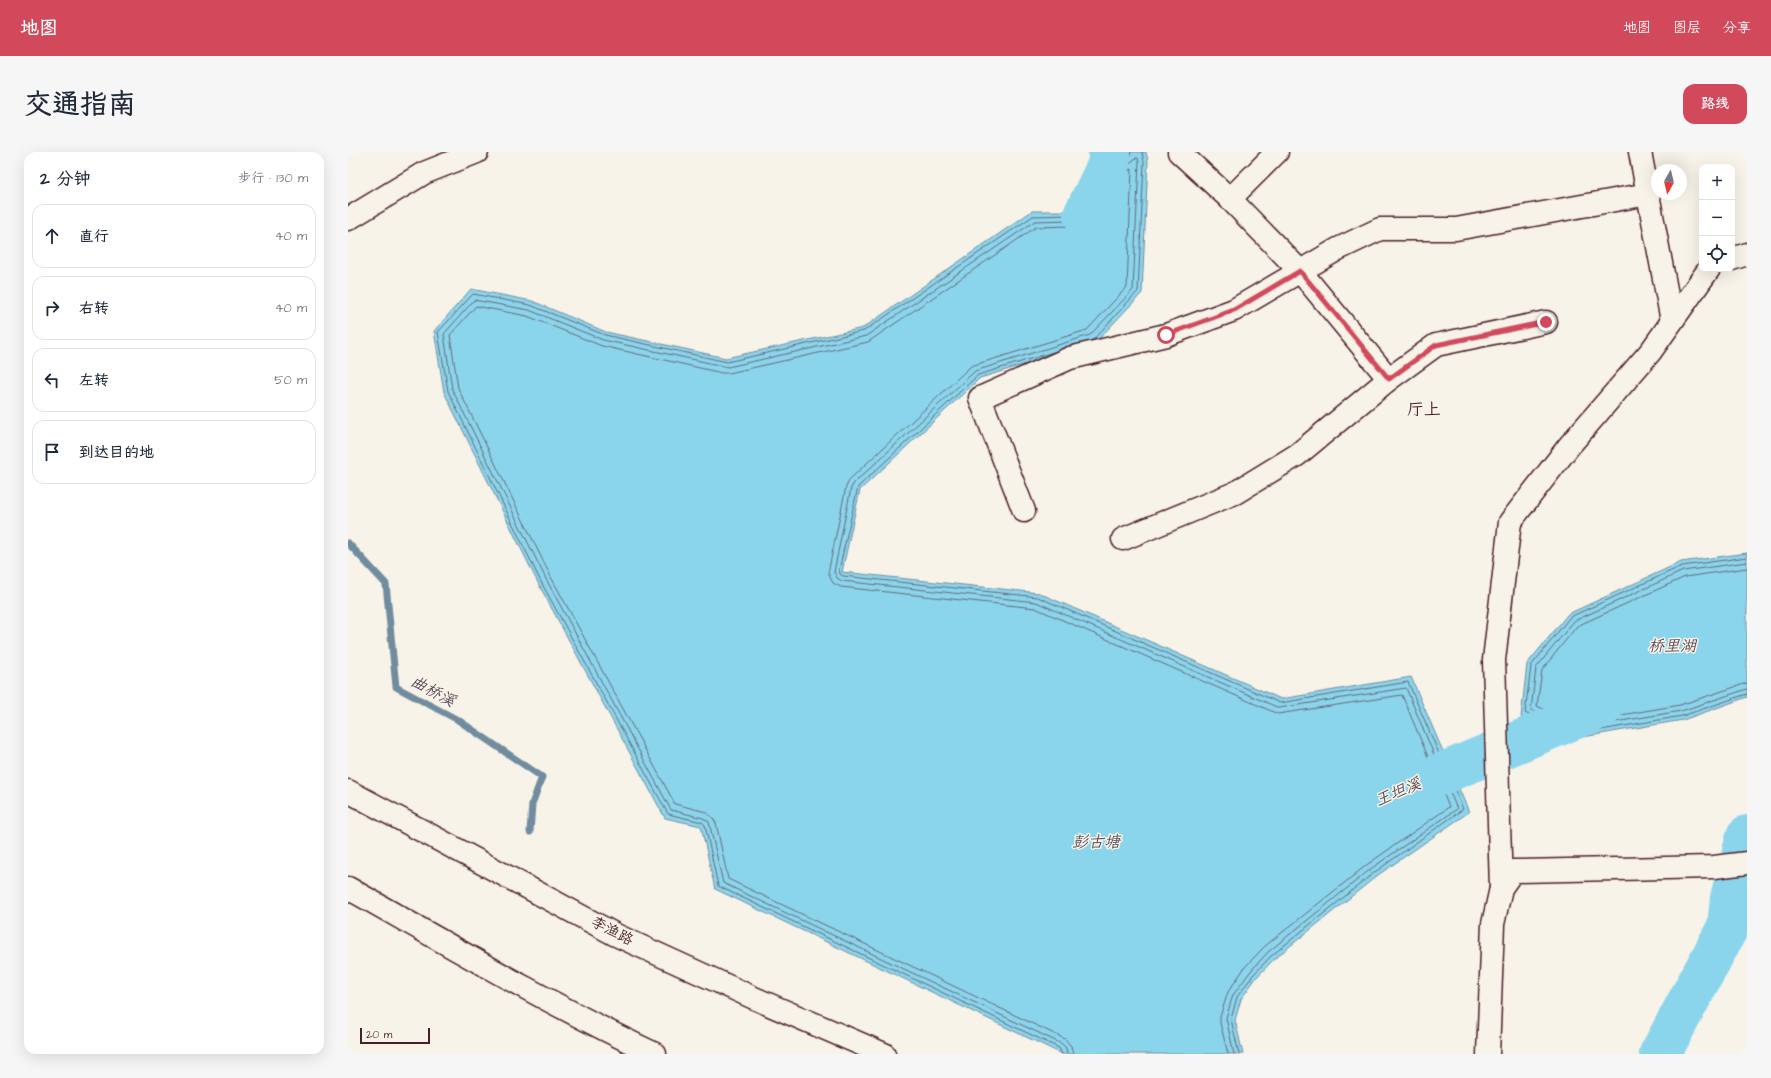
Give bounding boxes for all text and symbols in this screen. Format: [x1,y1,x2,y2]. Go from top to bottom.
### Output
text: 地图 [20,15,58,42]
text: 地图 [1623,18,1651,38]
text: 图层 [1673,18,1701,38]
text: 分享 [1723,18,1751,38]
button: 路线 [1683,84,1747,124]
text: 交通指南 [24,85,136,124]
north arrow [1651,164,1687,200]
map controls [1699,164,1735,272]
button: + [1699,164,1735,200]
text: 2 分钟 [40,167,91,191]
text: 步行 · 130 m [238,169,308,187]
button: − [1699,200,1735,236]
icon: ahead [41,225,63,247]
text: 直行 [79,226,109,247]
text: 40 m [275,227,307,245]
button: locate [1699,236,1735,272]
icon: right [41,297,63,319]
text: 右转 [79,298,109,319]
text: 40 m [275,299,307,317]
route end [1537,313,1555,331]
route start [1157,326,1175,344]
icon: left [41,369,63,391]
text: 左转 [79,370,109,391]
text: 50 m [274,371,307,389]
district label: 厅上 [1407,398,1441,422]
icon: arrive [41,441,63,463]
text: 到达目的地 [79,442,154,463]
water label: 桥里湖 [1648,635,1698,657]
water label: 曲桥溪 [407,670,460,712]
water label: 王坦溪 [1372,772,1425,812]
water label: 彭古塘 [1072,831,1122,853]
street label: 李渔路 [587,911,637,951]
scale bar [360,1026,430,1045]
text: 20 m [366,1027,392,1042]

